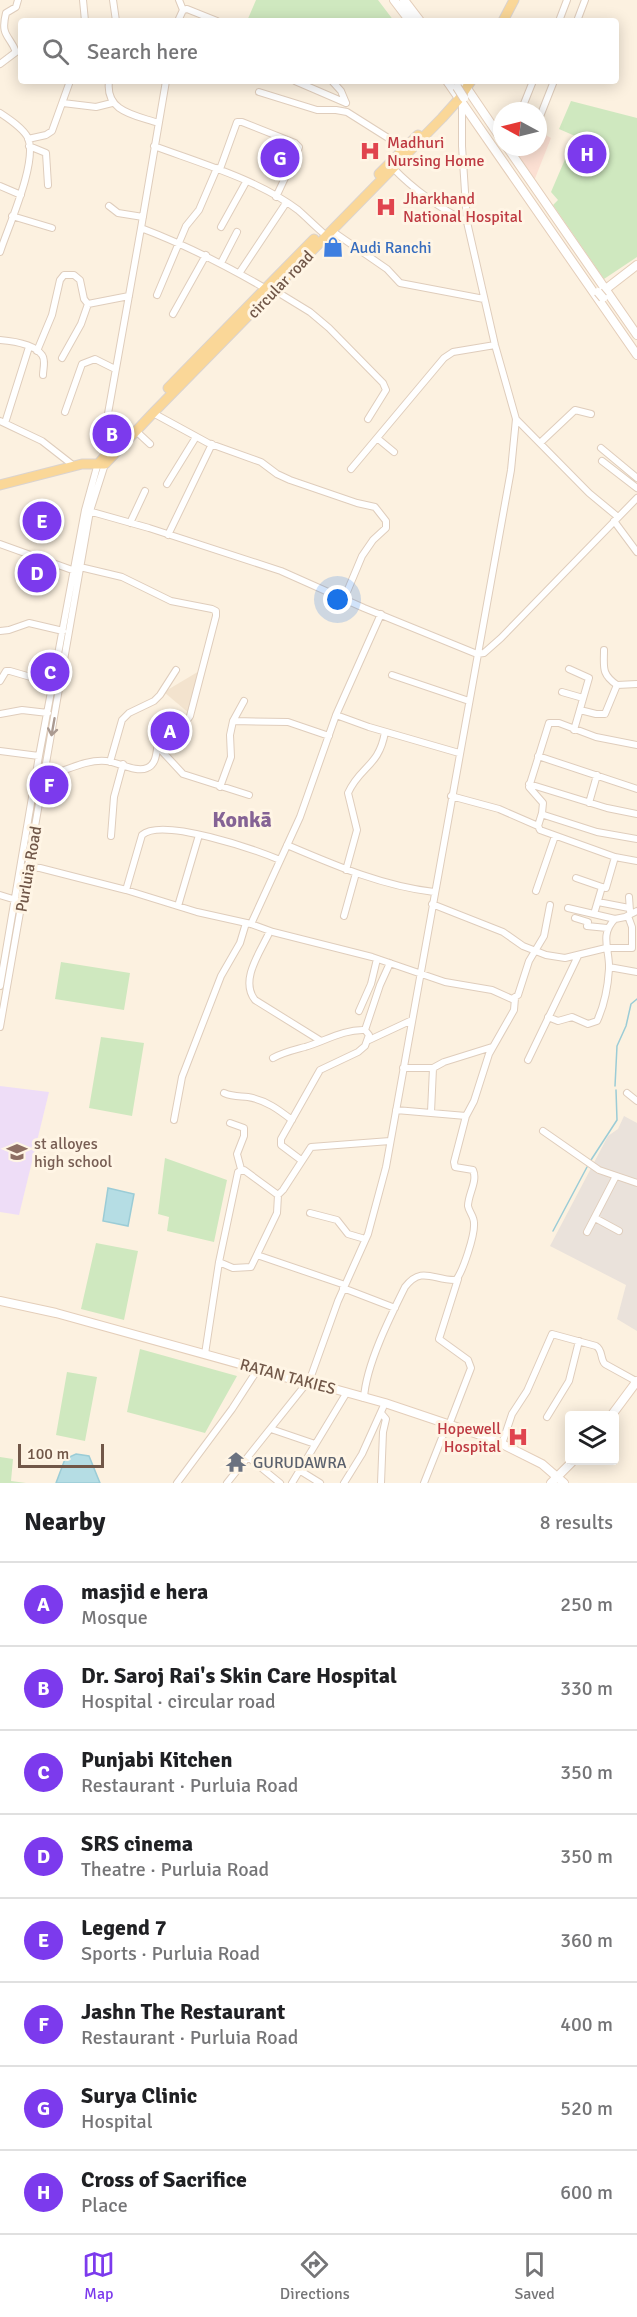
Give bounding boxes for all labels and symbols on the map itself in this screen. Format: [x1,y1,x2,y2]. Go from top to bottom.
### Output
north arrow [493,102,547,156]
pin: H [568,132,606,176]
place label: Madhuri Nursing Home [387,133,484,171]
pin: G [260,136,300,180]
hospital icon: Madhuri Nursing Home [358,139,382,163]
place label: Jharkhand National Hospital [403,189,523,227]
hospital icon: Jharkhand National Hospital [374,195,398,219]
shop icon: Audi Ranchi [321,235,345,259]
place label: Audi Ranchi [350,238,432,258]
street label: circular road [243,247,318,323]
pin: B [92,412,132,456]
pin: E [22,498,62,544]
pin: D [18,550,57,596]
your location [323,585,352,614]
pin: C [31,650,70,694]
pin: A [150,708,190,754]
one-way arrow [47,717,58,736]
pin: F [29,762,68,808]
district label: Konkā [212,806,272,833]
street label: Purluia Road [12,825,46,914]
place label: st alloyes high school [34,1134,113,1172]
school or university icon: st alloyes high school [5,1140,29,1164]
street label: RATAN TAKIES [238,1355,338,1399]
place label: Hopewell Hospital [437,1419,501,1457]
hospital icon: Hopewell Hospital [506,1425,530,1449]
scale bar [18,1441,104,1468]
temple icon: GURUDAWRA [224,1450,248,1474]
place label: GURUDAWRA [253,1453,347,1473]

